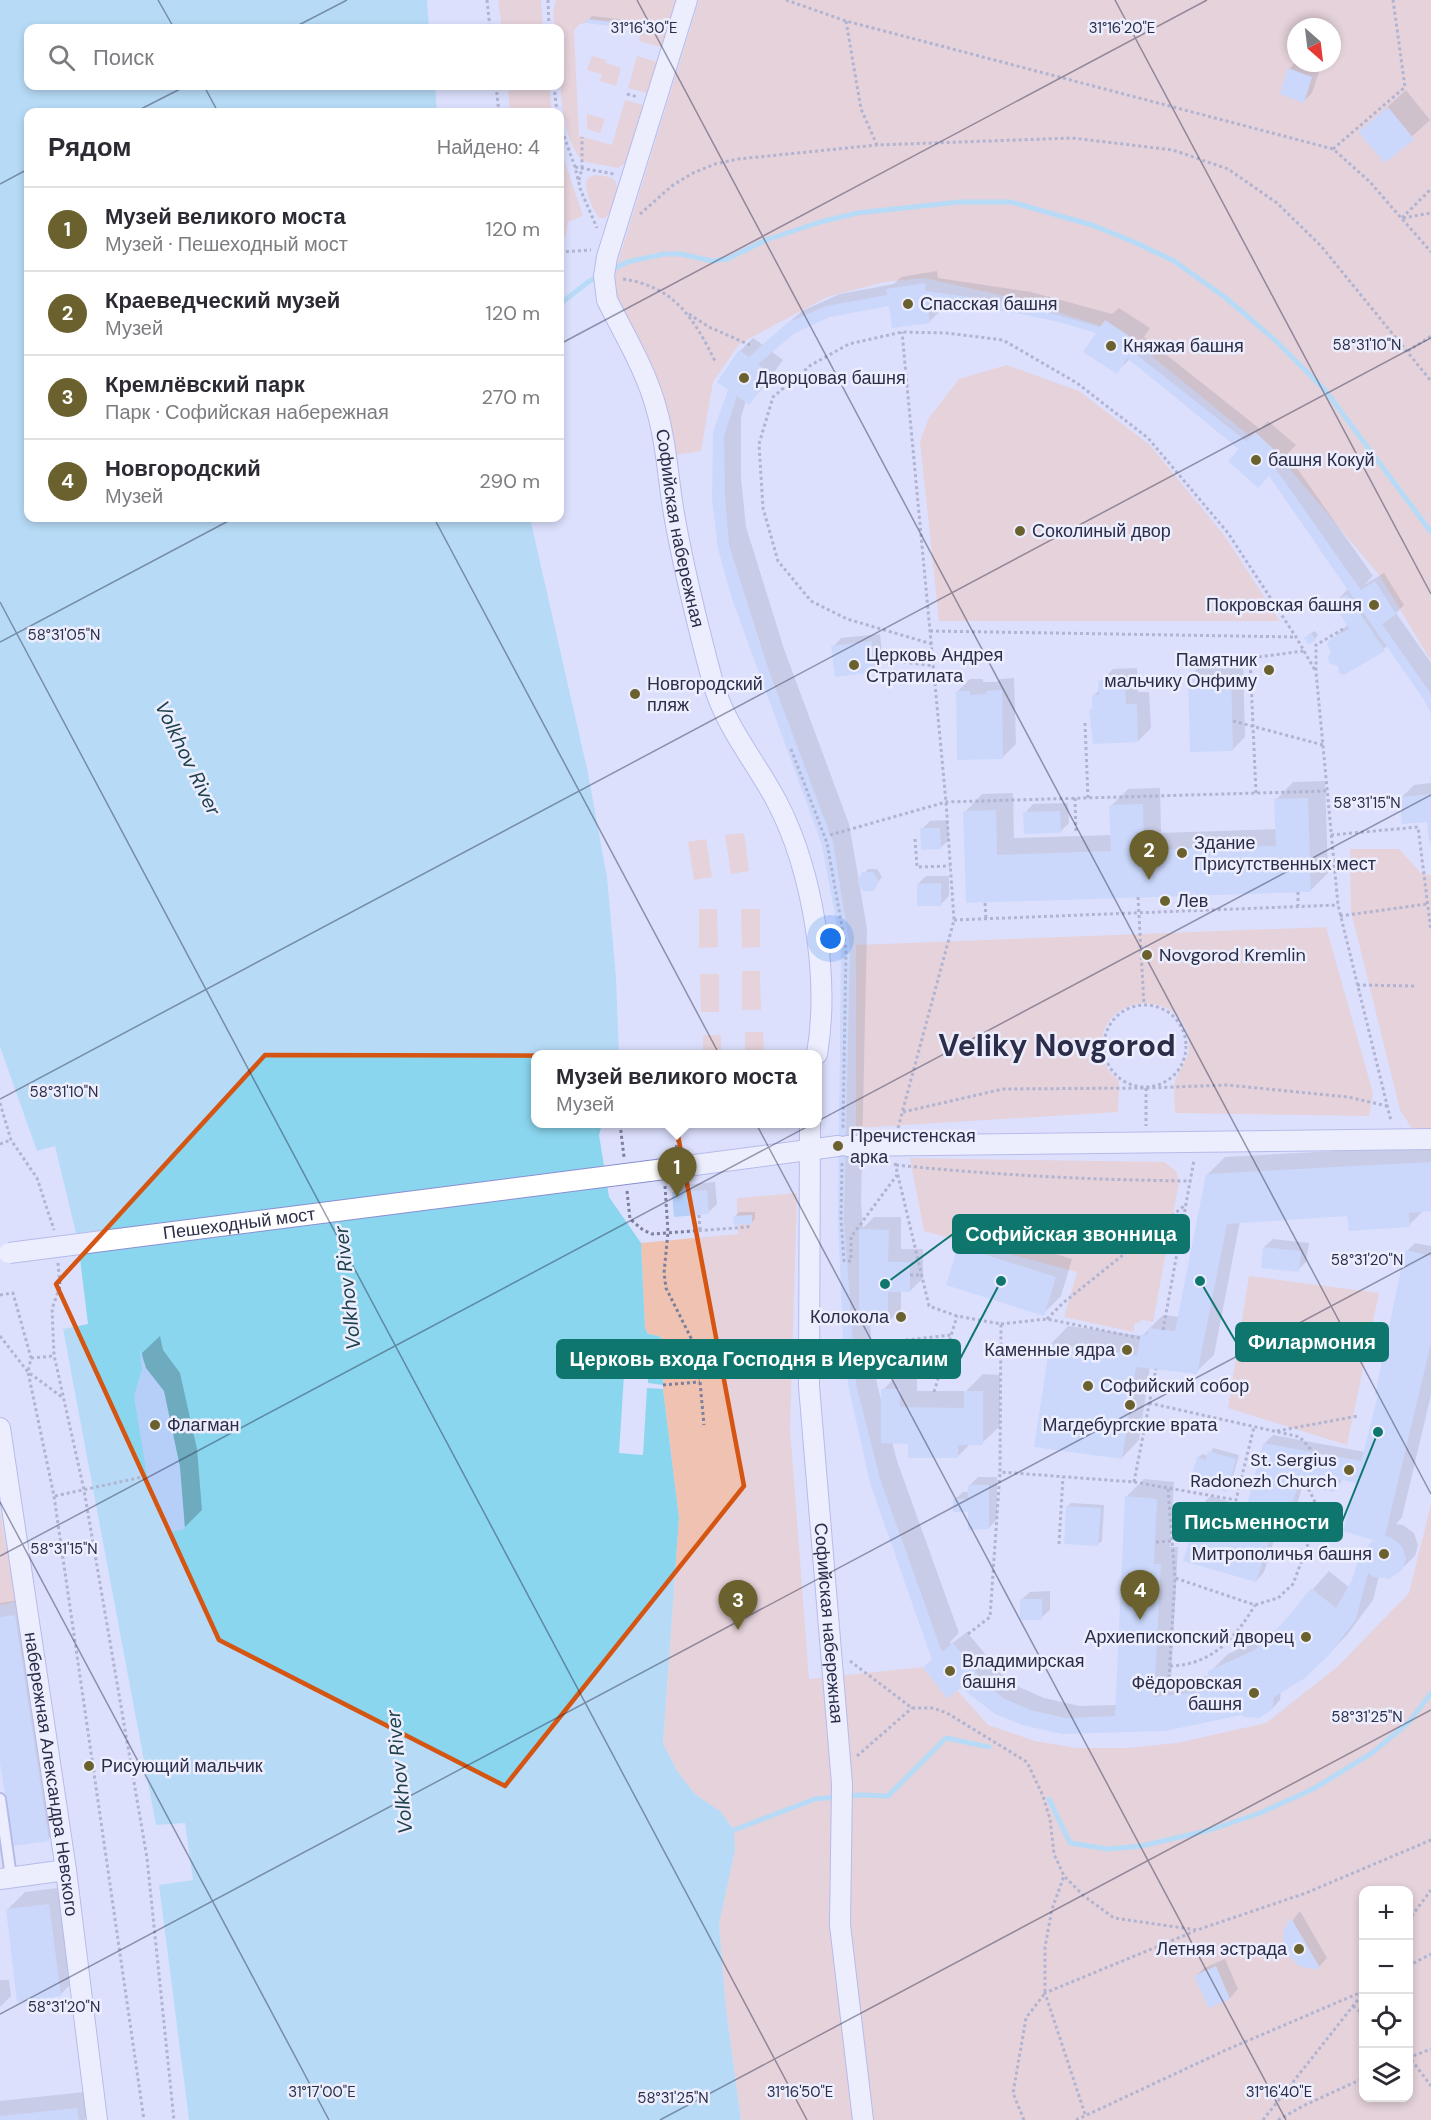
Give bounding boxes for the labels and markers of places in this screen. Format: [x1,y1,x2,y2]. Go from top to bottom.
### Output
place label: Спасская башня [920,292,1058,316]
marker: Спасская башня [901,297,915,311]
place label: Княжая башня [1123,334,1244,358]
marker: Княжая башня [1104,339,1118,353]
place label: Дворцовая башня [756,366,906,390]
marker: Дворцовая башня [737,371,751,385]
place label: башня Кокуй [1268,448,1374,472]
marker: башня Кокуй [1249,453,1263,467]
place label: Соколиный двор [1032,519,1171,543]
marker: Соколиный двор [1013,524,1027,538]
place label: Покровская башня [1206,593,1362,617]
marker: Покровская башня [1367,598,1381,612]
place label: Церковь Андрея Стратилата [866,643,1003,688]
place label: Памятник мальчику Онфиму [1104,648,1257,693]
marker: Церковь Андрея Стратилата [847,658,861,672]
marker: Памятник мальчику Онфиму [1262,663,1276,677]
place label: Новгородский пляж [647,672,763,717]
marker: Новгородский пляж [628,687,642,701]
pin: 2 [1130,830,1168,880]
place label: Здание Присутственных мест [1194,831,1376,876]
marker: Здание Присутственных мест [1175,846,1189,860]
place label: Лев [1177,889,1208,913]
marker: Лев [1158,894,1172,908]
place label: Novgorod Kremlin [1159,943,1306,967]
marker: Novgorod Kremlin [1140,948,1154,962]
place label: Пречистенская арка [850,1124,976,1169]
marker: Пречистенская арка [831,1139,845,1153]
pin: 1 [658,1148,696,1197]
callout: Софийская звонница [953,1215,1189,1253]
place label: Колокола [810,1305,890,1329]
marker: Колокола [894,1310,908,1324]
callout: Филармония [1236,1323,1388,1361]
place label: Каменные ядра [984,1338,1116,1362]
callout: Церковь входа Господня в Иерусалим [557,1340,960,1378]
marker: Каменные ядра [1120,1343,1134,1357]
place label: Софийский собор [1100,1374,1249,1398]
marker: Софийский собор [1081,1379,1095,1393]
marker: Магдебургские врата [1123,1398,1137,1412]
place label: Флагман [167,1413,240,1437]
place label: Магдебургские врата [1042,1413,1219,1437]
marker: Флагман [148,1418,162,1432]
place label: St. Sergius Radonezh Church [1190,1448,1337,1493]
marker: St. Sergius Radonezh Church [1342,1463,1356,1477]
callout: Письменности [1173,1503,1342,1541]
place label: Митрополичья башня [1191,1542,1372,1566]
marker: Митрополичья башня [1377,1547,1391,1561]
pin: 4 [1120,1570,1160,1620]
pin: 3 [718,1580,758,1630]
place label: Архиепископский дворец [1085,1625,1294,1649]
marker: Архиепископский дворец [1299,1630,1313,1644]
place label: Владимирская башня [962,1649,1085,1694]
marker: Владимирская башня [943,1664,957,1678]
place label: Фёдоровская башня [1131,1671,1242,1716]
marker: Фёдоровская башня [1247,1686,1261,1700]
place label: Рисующий мальчик [101,1754,263,1778]
marker: Рисующий мальчик [82,1759,96,1773]
place label: Летняя эстрада [1156,1937,1288,1961]
marker: Летняя эстрада [1292,1942,1306,1956]

